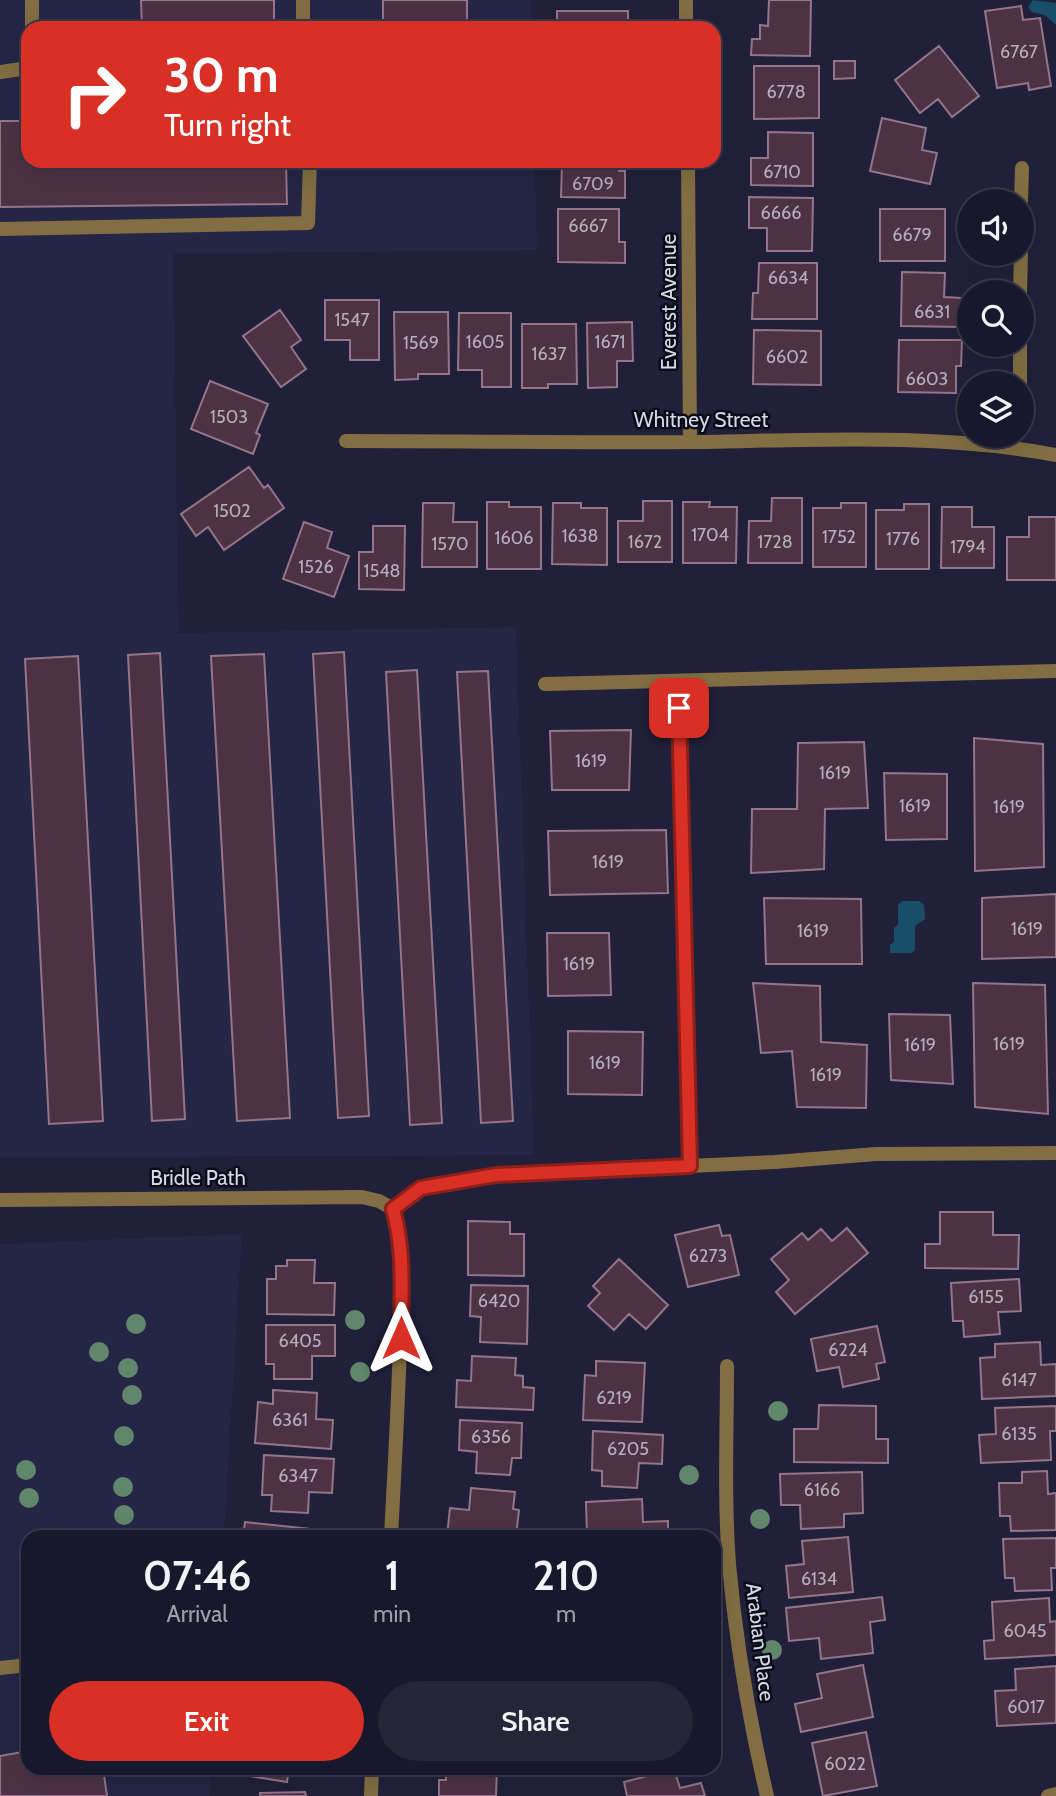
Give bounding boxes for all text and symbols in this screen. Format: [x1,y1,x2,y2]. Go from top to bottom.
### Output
house number: 6767 [1000,41,1038,63]
text: 30 m [164,45,279,104]
icon: right [49,49,140,140]
house number: 6778 [766,81,806,103]
text: Turn right [164,105,291,144]
house number: 6710 [763,161,801,183]
house number: 6709 [572,173,614,195]
map controls [957,189,1034,448]
button: sound [957,189,1034,266]
house number: 6666 [761,202,801,224]
house number: 6667 [568,215,608,237]
house number: 6679 [892,224,932,246]
street label: Everest Avenue [656,234,681,370]
house number: 6634 [768,267,808,289]
button: search [957,280,1034,357]
house number: 6631 [914,301,950,323]
house number: 1547 [334,309,370,331]
house number: 1605 [466,331,504,353]
house number: 1671 [595,331,625,353]
house number: 1569 [403,332,439,354]
house number: 1637 [532,343,566,365]
house number: 6602 [766,346,808,368]
house number: 6603 [906,368,948,390]
button: layers [957,371,1034,448]
house number: 1503 [210,406,248,428]
street label: Whitney Street [634,407,768,432]
house number: 1502 [213,500,251,522]
house number: 1704 [691,524,729,546]
house number: 1638 [562,525,598,547]
house number: 1752 [822,526,856,548]
house number: 1606 [495,527,533,549]
house number: 1776 [886,528,920,550]
house number: 1672 [628,531,662,553]
house number: 1728 [757,531,793,553]
house number: 1570 [431,533,469,555]
house number: 1794 [950,536,986,558]
house number: 1526 [298,556,334,578]
house number: 1548 [364,560,400,582]
pin [649,678,709,738]
icon: arrive [660,689,698,727]
house number: 1619 [575,750,607,772]
house number: 1619 [819,762,851,784]
house number: 1619 [899,795,931,817]
house number: 1619 [993,796,1025,818]
house number: 1619 [592,851,624,873]
house number: 1619 [1011,918,1043,940]
house number: 1619 [797,920,829,942]
house number: 1619 [563,953,595,975]
house number: 1619 [993,1033,1025,1055]
house number: 1619 [904,1034,936,1056]
house number: 1619 [589,1052,621,1074]
house number: 1619 [810,1064,842,1086]
street label: Bridle Path [150,1165,246,1190]
house number: 6273 [689,1245,727,1267]
house number: 6155 [968,1286,1004,1308]
house number: 6420 [478,1290,520,1312]
position arrow [364,1301,438,1375]
house number: 6405 [279,1330,321,1352]
house number: 6224 [828,1339,868,1361]
house number: 6147 [1001,1369,1037,1391]
house number: 6219 [596,1387,632,1409]
house number: 6361 [272,1409,308,1431]
house number: 6135 [1001,1423,1037,1445]
house number: 6356 [471,1426,511,1448]
house number: 6205 [607,1438,649,1460]
house number: 6347 [278,1465,318,1487]
house number: 6166 [804,1479,840,1501]
text: 07:46 [143,1549,252,1601]
text: 1 [385,1549,400,1601]
text: 210 [533,1549,599,1601]
house number: 6134 [801,1568,837,1590]
street label: Arabian Place [741,1581,780,1703]
text: Arrival [166,1600,228,1628]
text: min [373,1600,411,1628]
text: m [556,1600,576,1628]
house number: 6045 [1004,1620,1046,1642]
button: Exit [49,1681,364,1761]
button: Share [378,1681,693,1761]
house number: 6017 [1007,1696,1045,1718]
house number: 6022 [824,1753,866,1775]

